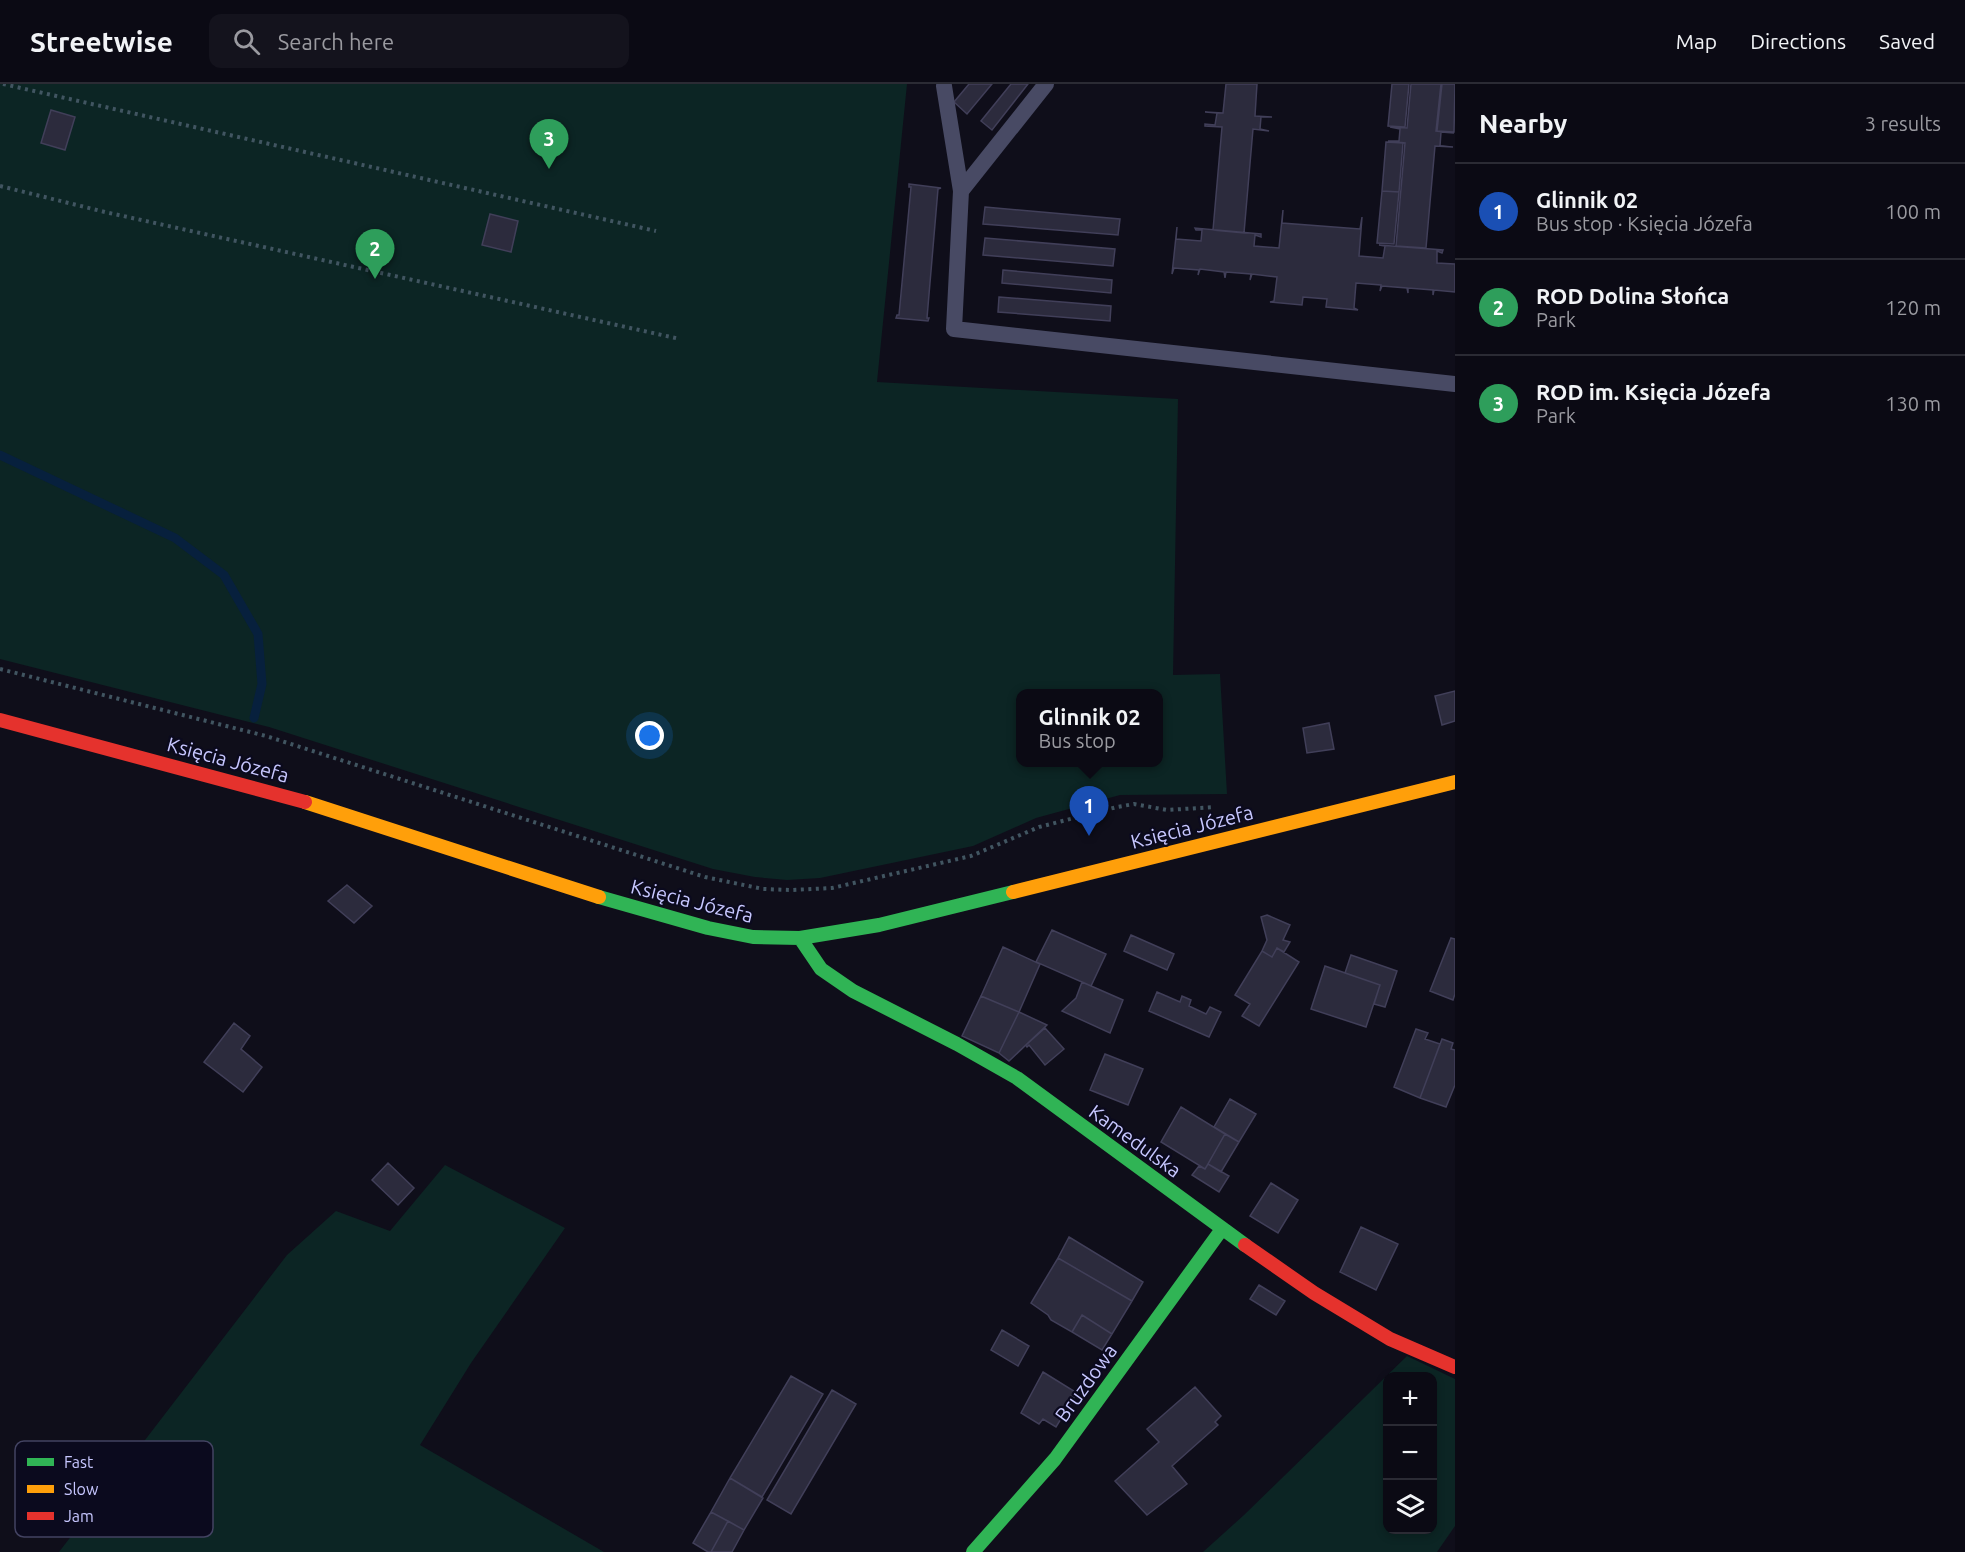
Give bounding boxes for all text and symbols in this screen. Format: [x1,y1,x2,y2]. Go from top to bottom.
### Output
search box [209,14,629,68]
icon: search [230,25,263,58]
text: Streetwise [30,26,173,57]
text: Search here [278,29,394,54]
text: Map [1676,29,1717,53]
text: Directions [1750,29,1846,53]
text: Saved [1879,29,1935,53]
text: Nearby [1479,109,1567,138]
text: 3 results [1865,112,1941,135]
pin: 3 [530,120,568,169]
text: Glinnik 02 [1536,187,1638,212]
text: 1 [1493,200,1504,223]
text: 100 m [1885,200,1941,223]
text: Bus stop · Księcia Józefa [1536,212,1753,235]
pin: 2 [356,230,394,279]
text: ROD Dolina Słońca [1536,283,1729,308]
text: 2 [1493,296,1504,319]
text: 120 m [1885,296,1941,319]
text: Park [1536,308,1576,331]
text: ROD im. Księcia Józefa [1536,379,1771,404]
text: 3 [1493,392,1504,415]
text: 130 m [1885,392,1941,415]
text: Park [1536,404,1576,427]
popup [1016,689,1163,767]
text: Glinnik 02 [1038,704,1141,729]
your location [635,721,664,750]
text: Bus stop [1038,729,1116,752]
street label: Księcia Józefa [165,732,292,787]
pin: 1 [1070,786,1108,836]
street label: Księcia Józefa [1128,800,1255,853]
street label: Księcia Józefa [629,874,756,927]
street label: Kamedulska [1085,1100,1186,1182]
street label: Bruzdowa [1050,1340,1121,1426]
map controls [1383,1372,1437,1534]
button: + [1383,1372,1437,1426]
button: − [1383,1426,1437,1480]
legend [15,1441,213,1537]
text: Fast [64,1453,94,1471]
text: Slow [64,1480,99,1498]
button: layers [1383,1480,1437,1534]
text: Jam [64,1507,94,1525]

